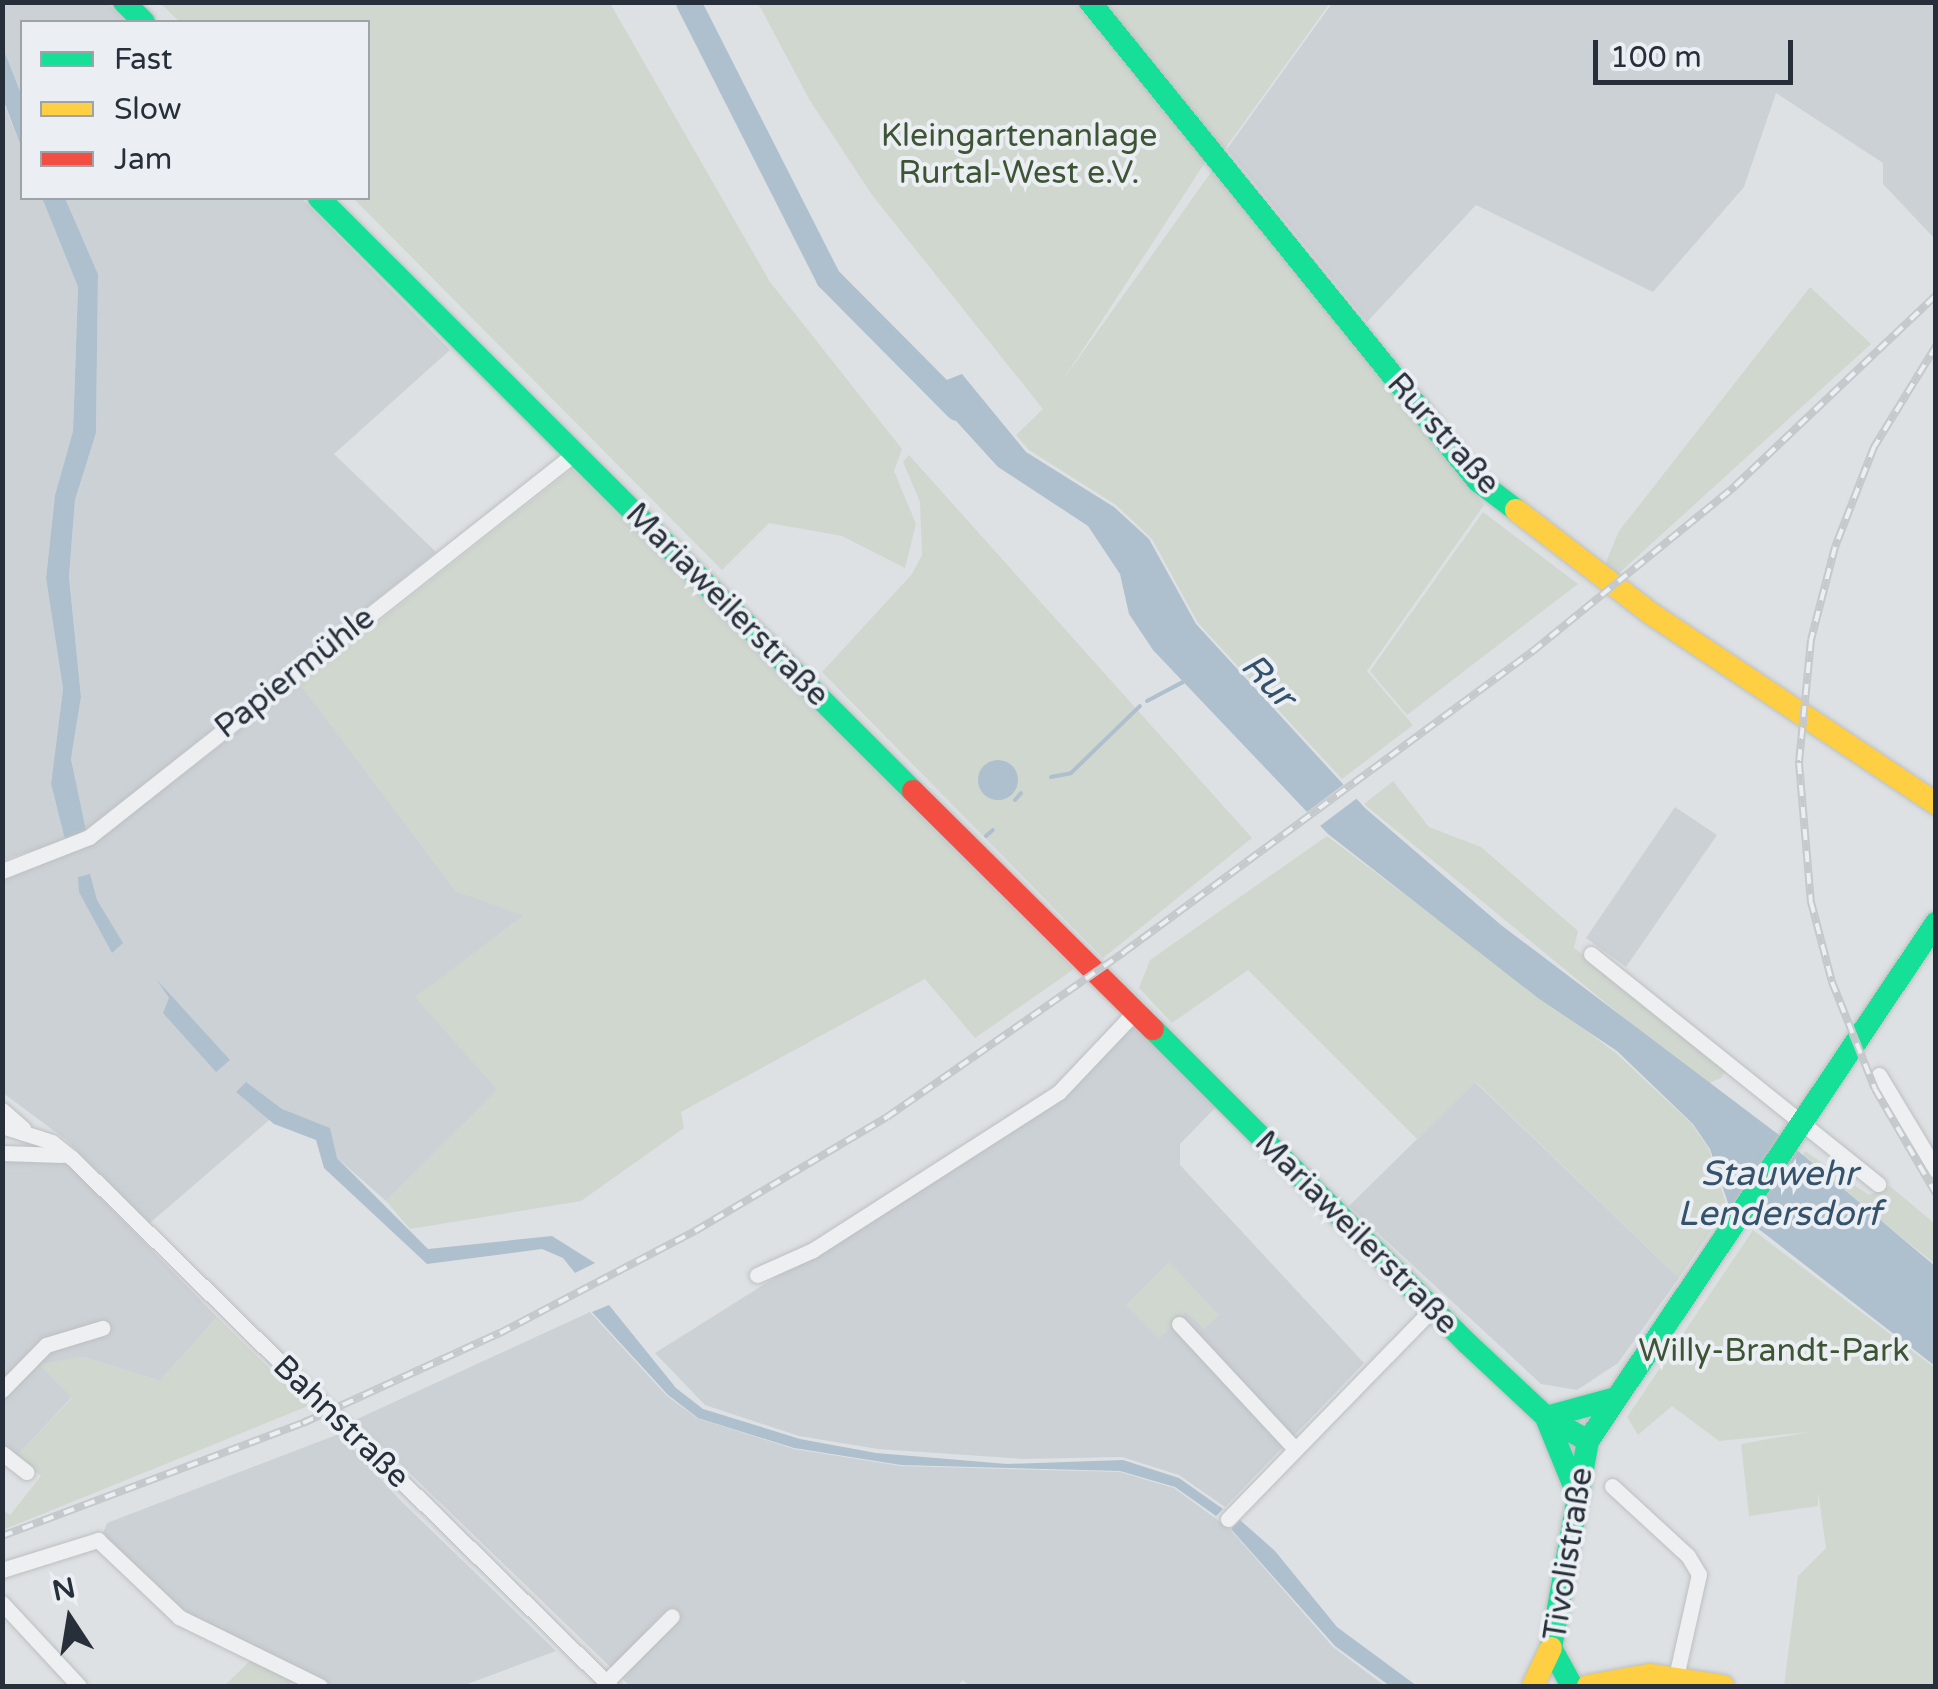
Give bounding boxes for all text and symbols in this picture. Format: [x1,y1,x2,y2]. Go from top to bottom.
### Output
legend [20,20,370,200]
scale bar [1598,20,1798,82]
text: 100 m [1610,39,1702,76]
text: Fast [114,41,173,78]
text: Slow [114,91,182,128]
park label: Kleingartenanlage Rurtal-West e.V. [881,118,1157,193]
text: Jam [114,141,172,178]
street label: Rurstraße [1379,365,1507,503]
street label: Mariaweilerstraße [617,495,837,715]
street label: Papiermühle [208,599,382,747]
water label: Rur [1232,645,1304,717]
street label: Mariaweilerstraße [1246,1123,1466,1343]
water label: Stauwehr Lendersdorf [1677,1153,1881,1235]
park label: Willy-Brandt-Park [1638,1332,1910,1370]
street label: Bahnstraße [265,1348,417,1496]
street label: Tivolistraße [1536,1465,1602,1643]
north arrow [20,1569,120,1669]
text: N [49,1571,78,1609]

